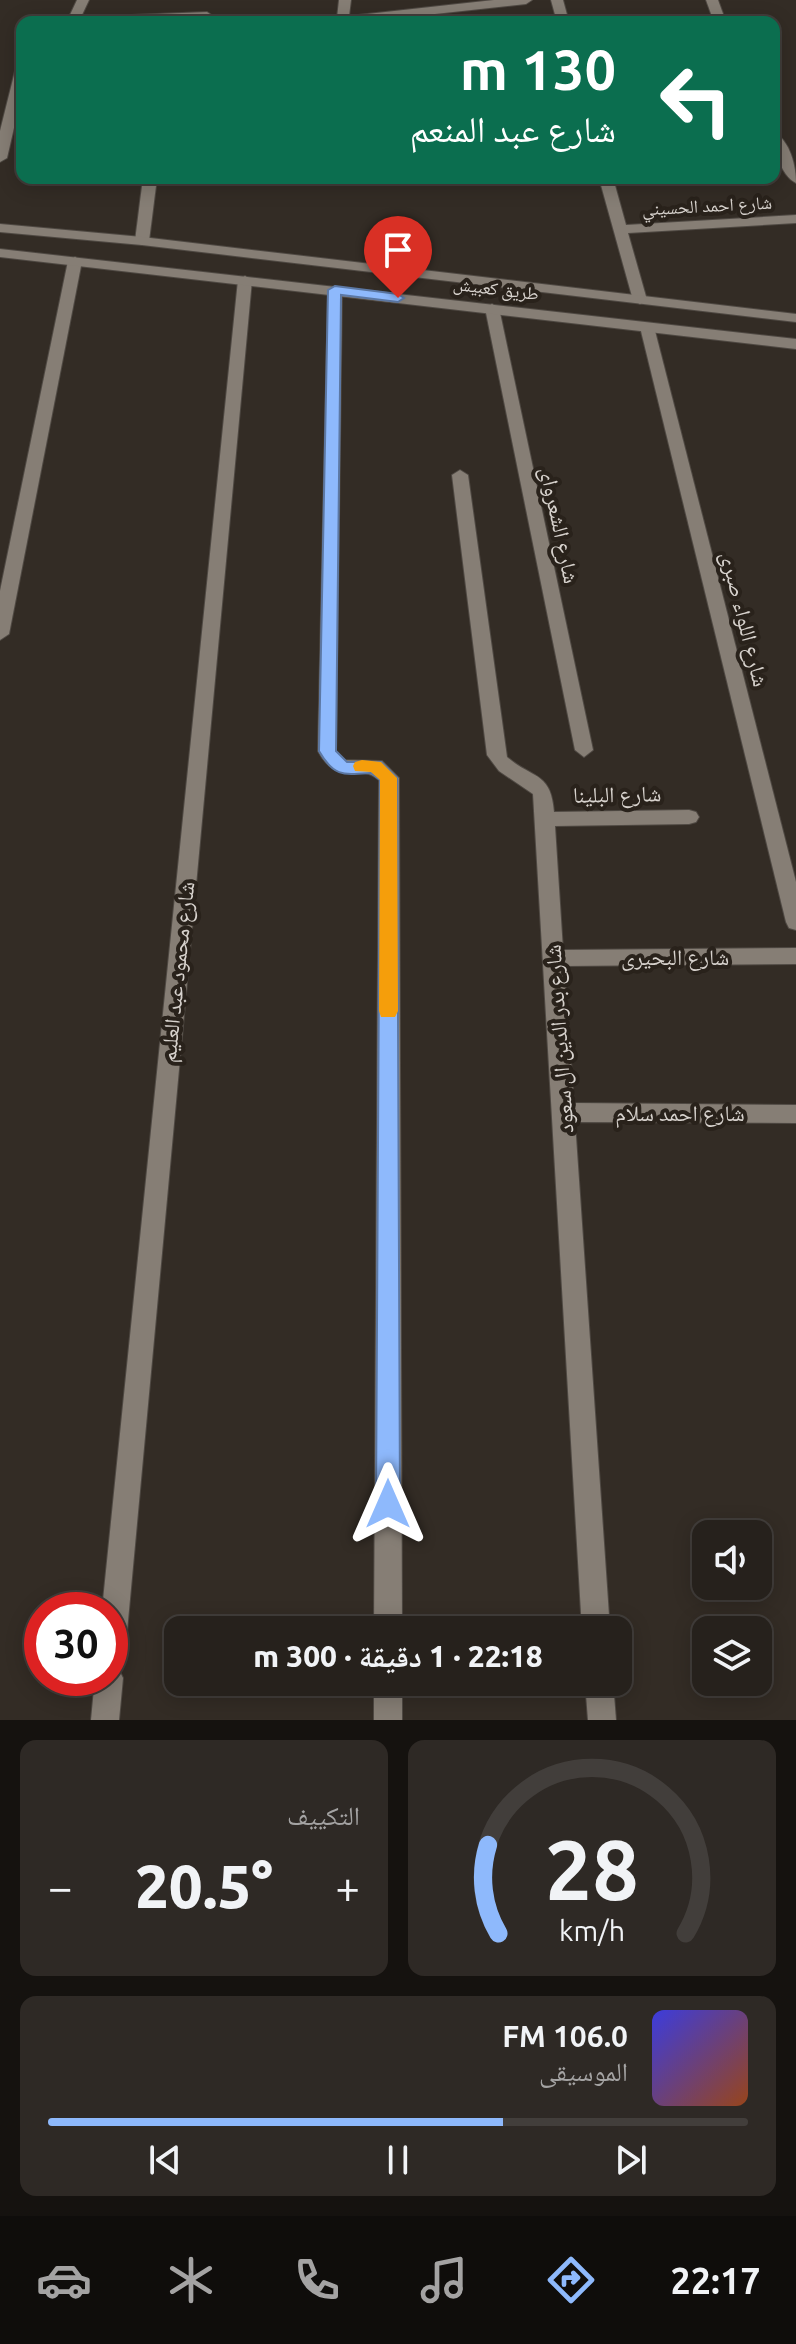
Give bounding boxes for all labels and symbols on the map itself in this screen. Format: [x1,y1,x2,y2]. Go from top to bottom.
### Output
street label: شارع احمد الحسيني [641,192,773,224]
pin [364,216,432,298]
street label: طريق كعبيش [452,273,540,305]
street label: شارع الشعرواى [534,464,585,586]
street label: شارع اللواء صبرى [715,549,774,690]
street label: شارع البلينا [573,780,661,809]
street label: شارع محمود عبد العليم [155,880,201,1064]
street label: شارع بدر الدين ال سعود [539,944,580,1134]
street label: شارع البحيرى [621,944,729,971]
street label: شارع احمد سلام [615,1100,745,1128]
position arrow [346,1462,430,1546]
speed limit sign: 30 [24,1592,128,1696]

